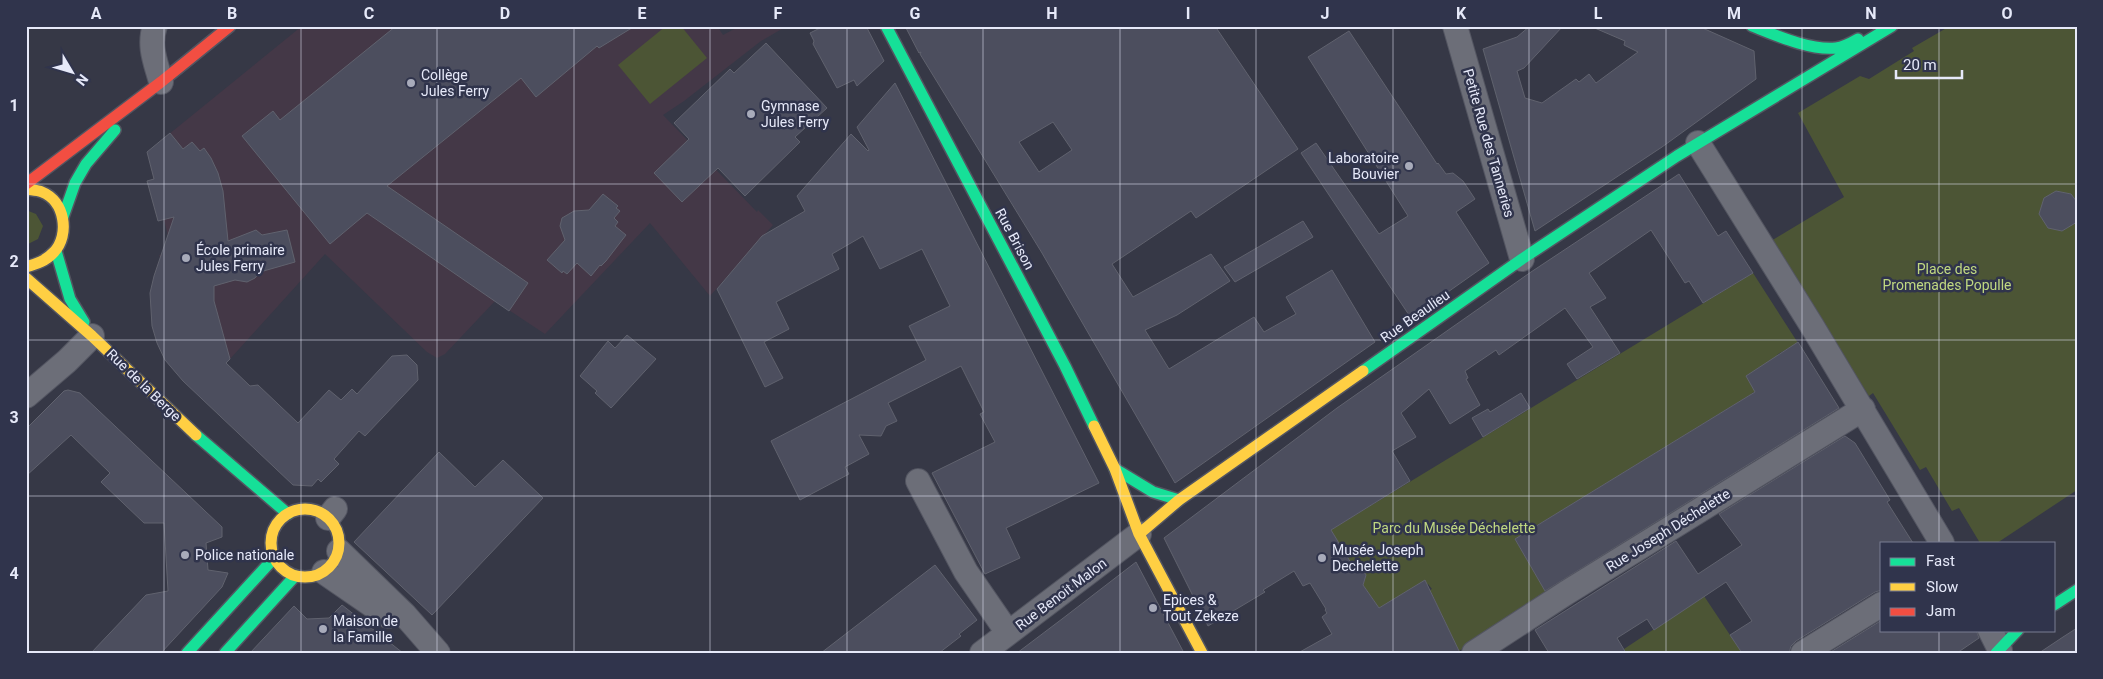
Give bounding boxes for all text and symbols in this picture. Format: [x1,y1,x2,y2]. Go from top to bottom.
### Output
text: A [91,4,102,23]
text: B [227,4,237,23]
text: C [364,4,374,23]
text: D [500,4,510,23]
text: E [638,4,647,23]
text: F [774,4,783,23]
text: G [910,4,921,23]
text: H [1046,4,1058,23]
text: I [1186,4,1190,23]
text: J [1321,4,1329,23]
text: K [1456,4,1467,23]
text: L [1594,4,1603,23]
text: M [1727,4,1741,23]
text: N [1865,4,1877,23]
text: O [2001,4,2013,23]
north arrow [48,48,98,98]
scale bar [1896,48,1962,80]
text: 20 m [1903,56,1937,74]
place label: Collège Jules Ferry [421,67,490,99]
street label: Petite Rue des Tanneries [1460,67,1518,219]
text: N [73,71,92,89]
marker: Collège Jules Ferry [405,77,417,89]
text: 1 [9,96,19,115]
place label: Gymnase Jules Ferry [761,98,830,130]
marker: Gymnase Jules Ferry [745,108,757,120]
place label: Laboratoire Bouvier [1328,150,1399,182]
marker: Laboratoire Bouvier [1403,160,1415,172]
street label: Rue Brison [992,206,1038,272]
place label: École primaire Jules Ferry [196,241,285,274]
text: 2 [9,252,19,271]
marker: École primaire Jules Ferry [180,252,192,264]
park label: Place des Promenades Populle [1882,261,2012,293]
street label: Rue Beaulieu [1377,286,1453,346]
street label: Rue de la Berge [104,346,184,424]
text: 3 [9,408,19,427]
street label: Rue Joseph Déchelette [1603,485,1733,575]
park label: Parc du Musée Déchelette [1373,520,1535,536]
place label: Musée Joseph Dechelette [1332,542,1423,574]
legend [1880,542,2056,632]
place label: Police nationale [195,547,294,563]
marker: Police nationale [179,549,191,561]
marker: Musée Joseph Dechelette [1316,552,1328,564]
text: Fast [1926,552,1955,570]
street label: Rue Benoit Malon [1012,555,1110,633]
text: 4 [9,564,19,583]
text: Slow [1926,578,1958,596]
place label: Epices & Tout Zekeze [1163,592,1239,624]
marker: Epices & Tout Zekeze [1147,602,1159,614]
text: Jam [1926,602,1956,620]
place label: Maison de la Famille [333,613,398,645]
marker: Maison de la Famille [317,623,329,635]

